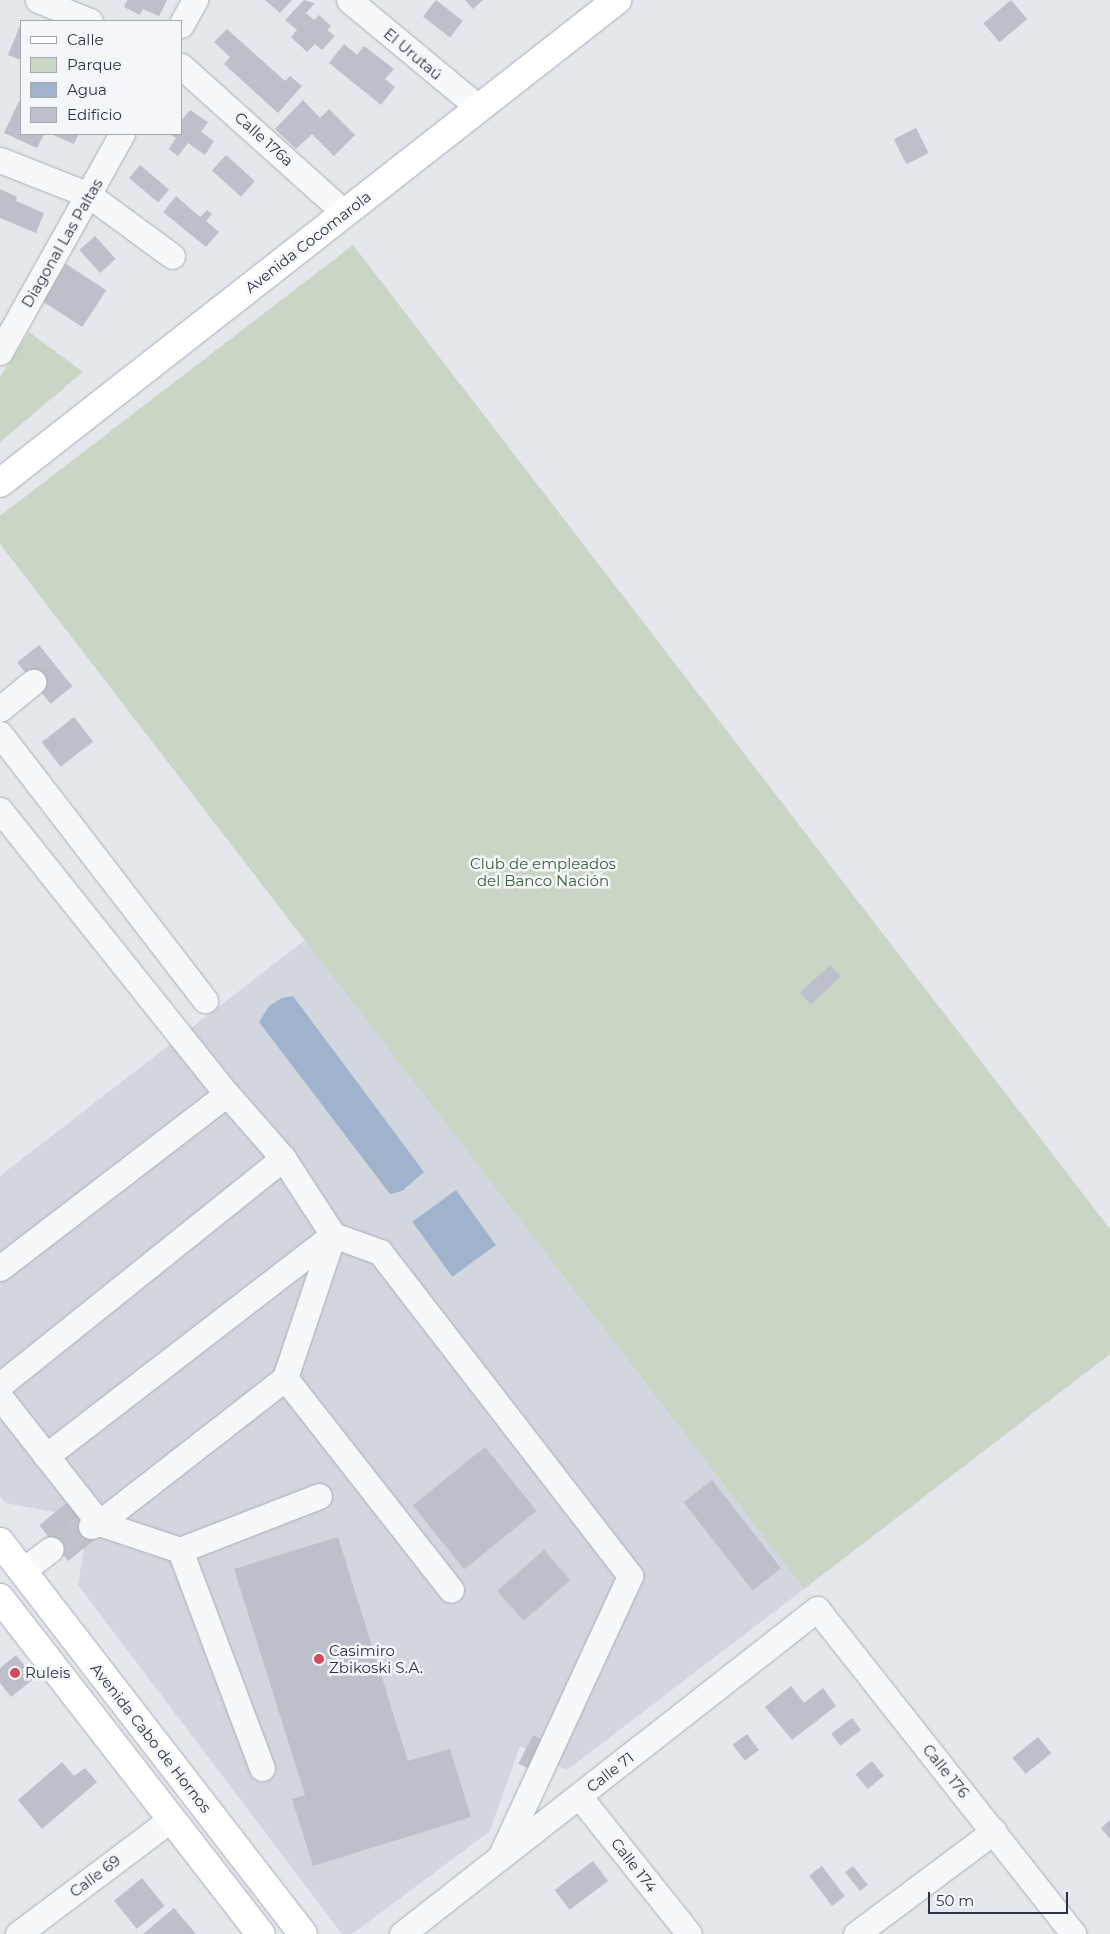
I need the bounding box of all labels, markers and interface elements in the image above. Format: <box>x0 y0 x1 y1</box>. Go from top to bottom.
legend <box>20 20 182 135</box>
street label: El Urutaú <box>380 24 446 84</box>
text: Calle <box>67 30 104 49</box>
text: Parque <box>67 55 122 74</box>
text: Agua <box>67 80 107 99</box>
text: Edificio <box>67 105 122 124</box>
street label: Calle 176a <box>231 108 297 170</box>
street label: Diagonal Las Paltas <box>18 175 106 311</box>
street label: Avenida Cocomarola <box>241 187 375 297</box>
park label: Club de empleados del Banco Nación <box>470 854 616 889</box>
place label: Casimiro Zbikoski S.A. <box>329 1641 423 1676</box>
marker: Casimiro Zbikoski S.A. <box>313 1653 325 1665</box>
street label: Avenida Cabo de Hornos <box>87 1660 215 1816</box>
place label: Ruleis <box>25 1664 70 1682</box>
marker: Ruleis <box>9 1667 21 1679</box>
street label: Calle 176 <box>919 1741 973 1801</box>
street label: Calle 71 <box>583 1748 637 1796</box>
street label: Calle 174 <box>607 1834 661 1896</box>
street label: Calle 69 <box>66 1851 124 1901</box>
scale bar <box>930 1882 1070 1914</box>
text: 50 m <box>936 1891 974 1910</box>

